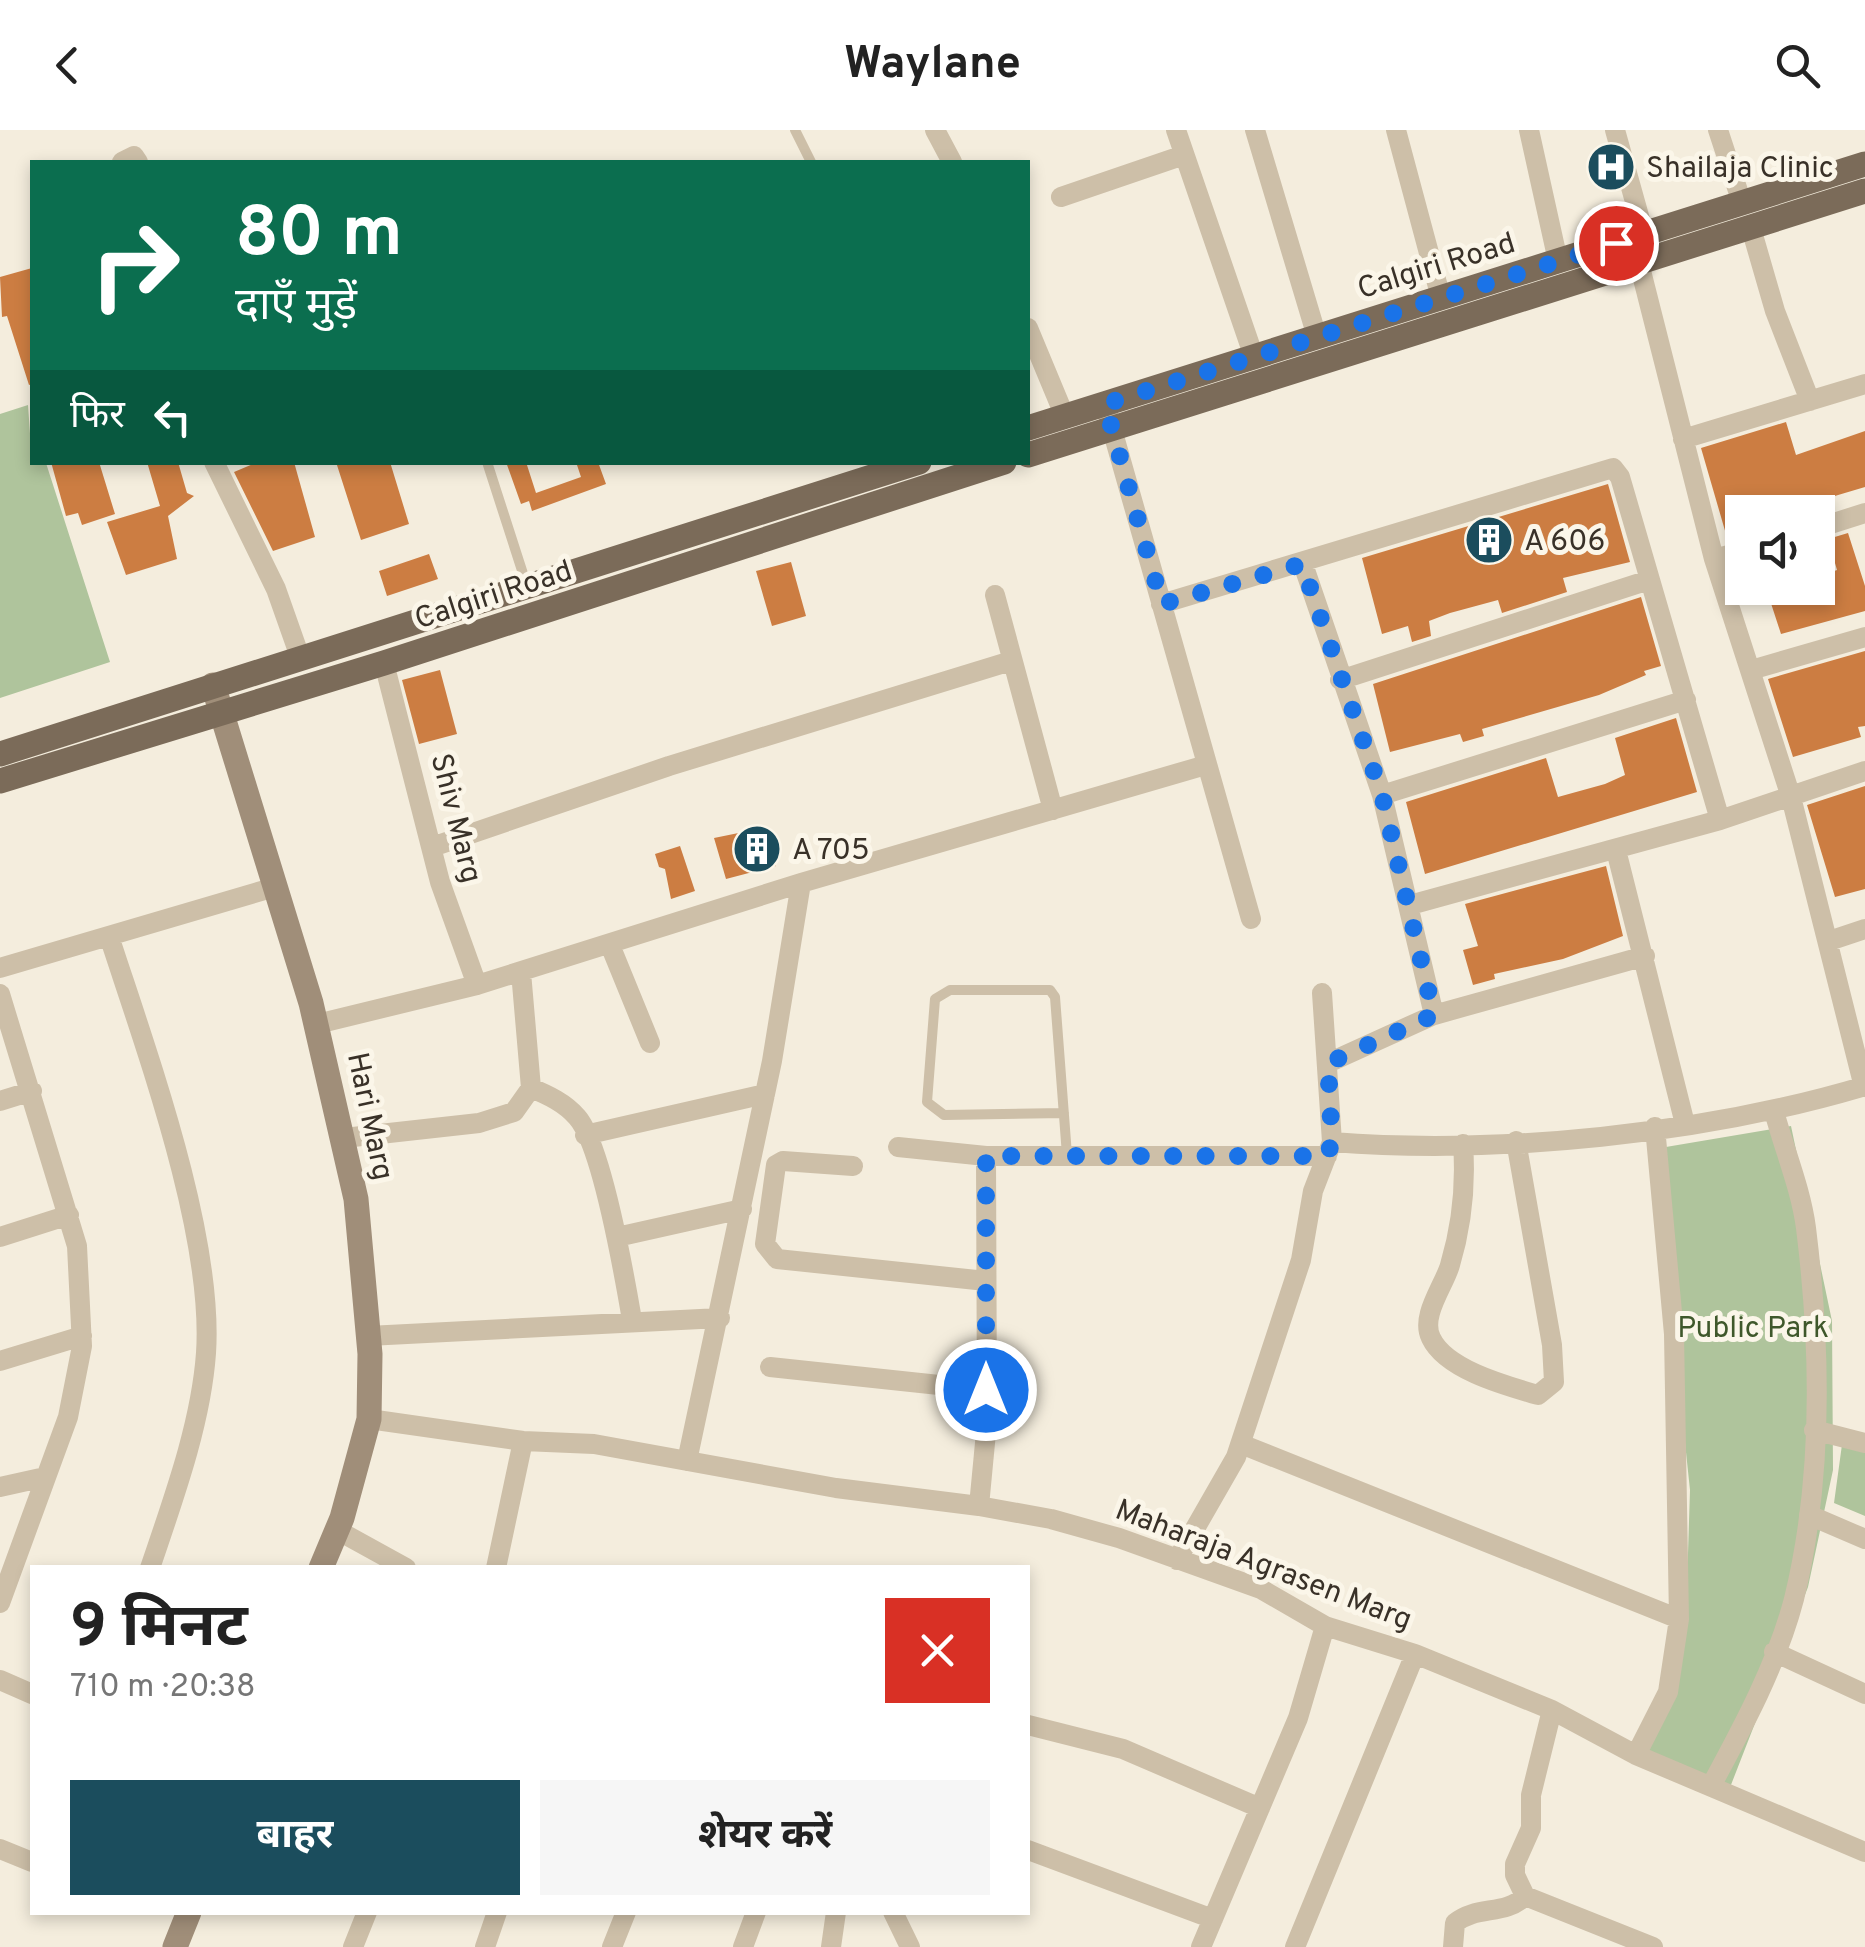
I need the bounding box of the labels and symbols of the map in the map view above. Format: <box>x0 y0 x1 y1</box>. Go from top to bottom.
hospital icon: Shailaja Clinic <box>1585 141 1637 193</box>
place label: Shailaja Clinic <box>1646 151 1834 188</box>
pin <box>1574 201 1659 286</box>
street label: Calgiri Road <box>1353 226 1520 309</box>
building icon: A 606 <box>1463 514 1515 566</box>
place label: A 606 <box>1524 524 1605 561</box>
street label: Calgiri Road <box>410 554 577 639</box>
street label: Shiv Marg <box>421 750 489 887</box>
building icon: A 705 <box>731 823 783 875</box>
place label: A 705 <box>792 833 870 870</box>
street label: Hari Marg <box>337 1049 400 1184</box>
park label: Public Park <box>1677 1311 1829 1348</box>
position arrow <box>934 1338 1038 1442</box>
street label: Maharaja Agrasen Marg <box>1110 1493 1417 1640</box>

